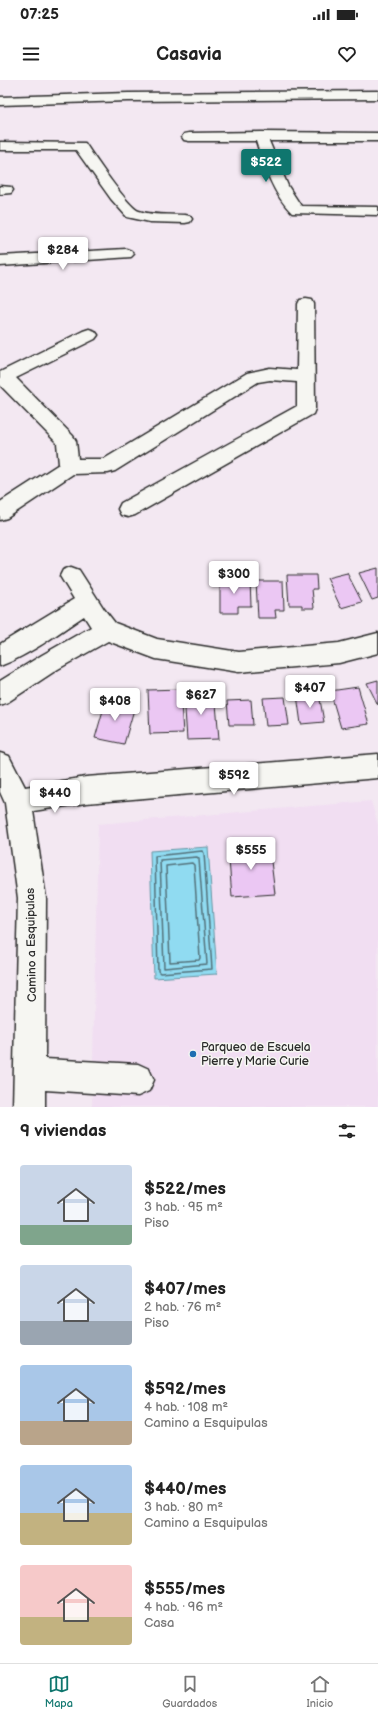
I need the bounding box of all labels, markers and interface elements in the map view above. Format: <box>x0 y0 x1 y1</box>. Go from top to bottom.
text: 07:25 <box>20 5 59 24</box>
icon: menu <box>20 43 42 65</box>
icon: heart <box>336 43 358 65</box>
text: Casavia <box>156 44 222 65</box>
pin: $522 <box>242 149 290 183</box>
text: $522 <box>250 154 282 170</box>
pin: $284 <box>39 237 87 271</box>
text: $284 <box>47 242 79 258</box>
pin: $300 <box>210 561 258 595</box>
text: $300 <box>218 566 250 582</box>
pin: $407 <box>286 675 334 709</box>
text: $407 <box>294 680 326 696</box>
pin: $627 <box>177 682 225 716</box>
text: $627 <box>185 687 217 703</box>
pin: $408 <box>91 688 139 722</box>
text: $408 <box>99 693 131 709</box>
pin: $592 <box>210 762 258 796</box>
text: $592 <box>218 767 250 783</box>
pin: $440 <box>31 780 79 814</box>
text: $440 <box>39 785 71 801</box>
pin: $555 <box>227 837 275 871</box>
text: $555 <box>235 842 267 858</box>
street label: Camino a Esquipulas <box>23 888 40 1002</box>
place label: Parqueo de Escuela Pierre y Marie Curie <box>201 1040 311 1069</box>
marker: Parqueo de Escuela Pierre y Marie Curie <box>188 1049 198 1059</box>
icon: filters <box>336 1120 358 1142</box>
text: 9 viviendas <box>20 1121 106 1141</box>
text: $522/mes <box>144 1179 226 1199</box>
icon: home <box>52 1181 100 1229</box>
text: 3 hab. · 95 m² <box>144 1199 223 1215</box>
text: Piso <box>144 1215 169 1231</box>
text: $407/mes <box>144 1279 226 1299</box>
icon: home <box>52 1281 100 1329</box>
text: 2 hab. · 76 m² <box>144 1299 221 1315</box>
text: Piso <box>144 1315 169 1331</box>
text: $592/mes <box>144 1379 226 1399</box>
icon: home <box>52 1381 100 1429</box>
text: 4 hab. · 108 m² <box>144 1399 228 1415</box>
text: Camino a Esquipulas <box>144 1415 268 1431</box>
text: $440/mes <box>144 1479 226 1499</box>
icon: home <box>52 1481 100 1529</box>
text: 3 hab. · 80 m² <box>144 1499 223 1515</box>
text: Camino a Esquipulas <box>144 1515 268 1531</box>
text: $555/mes <box>144 1579 225 1599</box>
icon: home <box>52 1581 100 1629</box>
text: 4 hab. · 96 m² <box>144 1599 223 1615</box>
text: Casa <box>144 1615 174 1631</box>
tab: Mapa <box>45 1673 73 1710</box>
tab: Guardados <box>162 1673 217 1710</box>
tab: Inicio <box>306 1673 333 1710</box>

